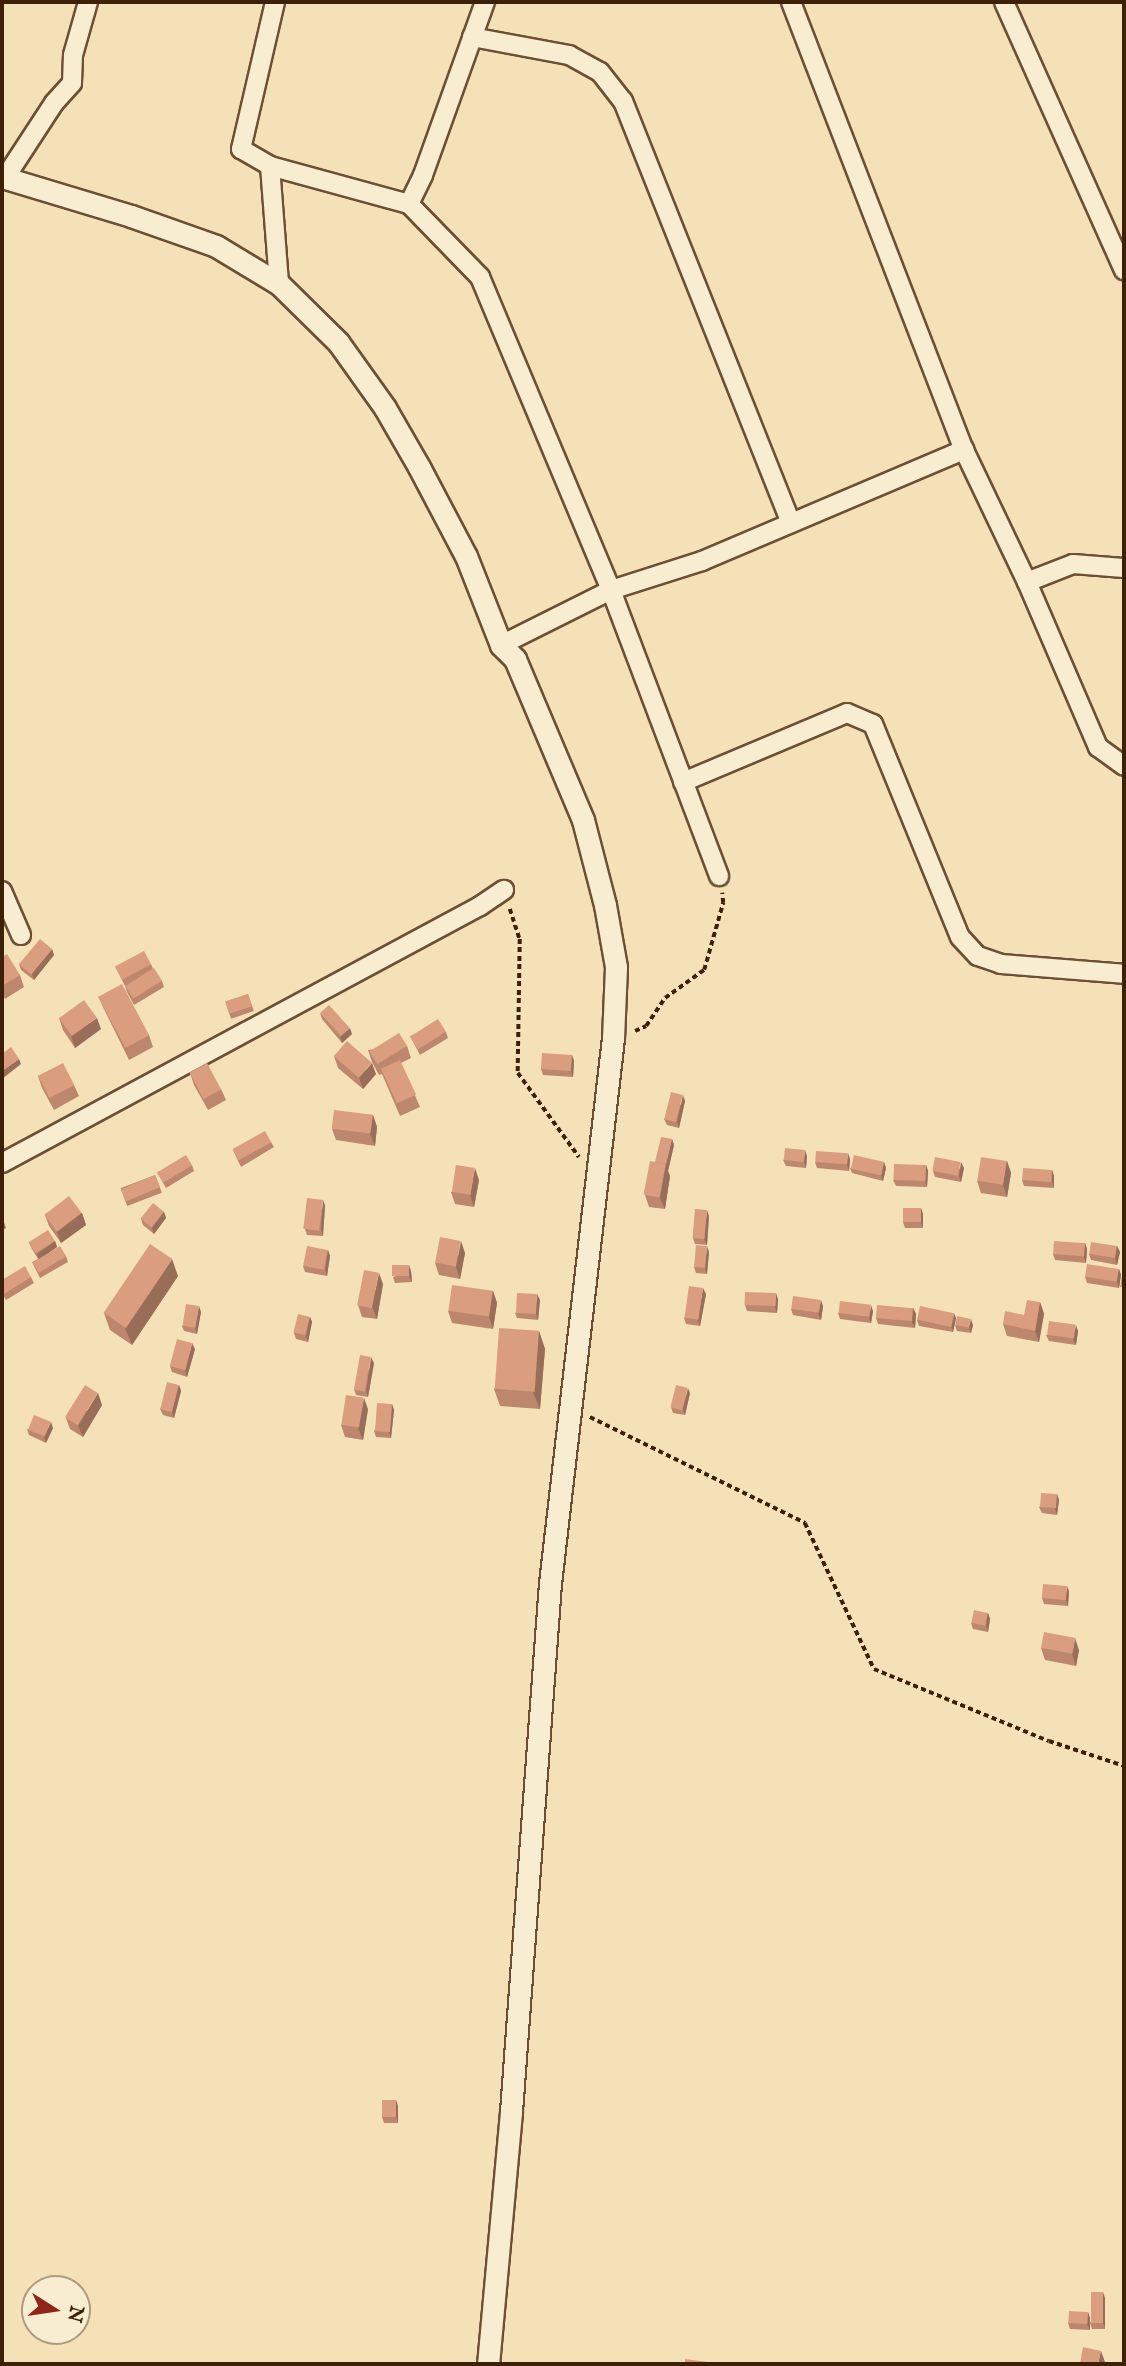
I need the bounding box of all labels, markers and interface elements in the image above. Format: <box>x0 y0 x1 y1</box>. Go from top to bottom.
north arrow <box>21 2275 91 2345</box>
text: N <box>61 2303 88 2324</box>

